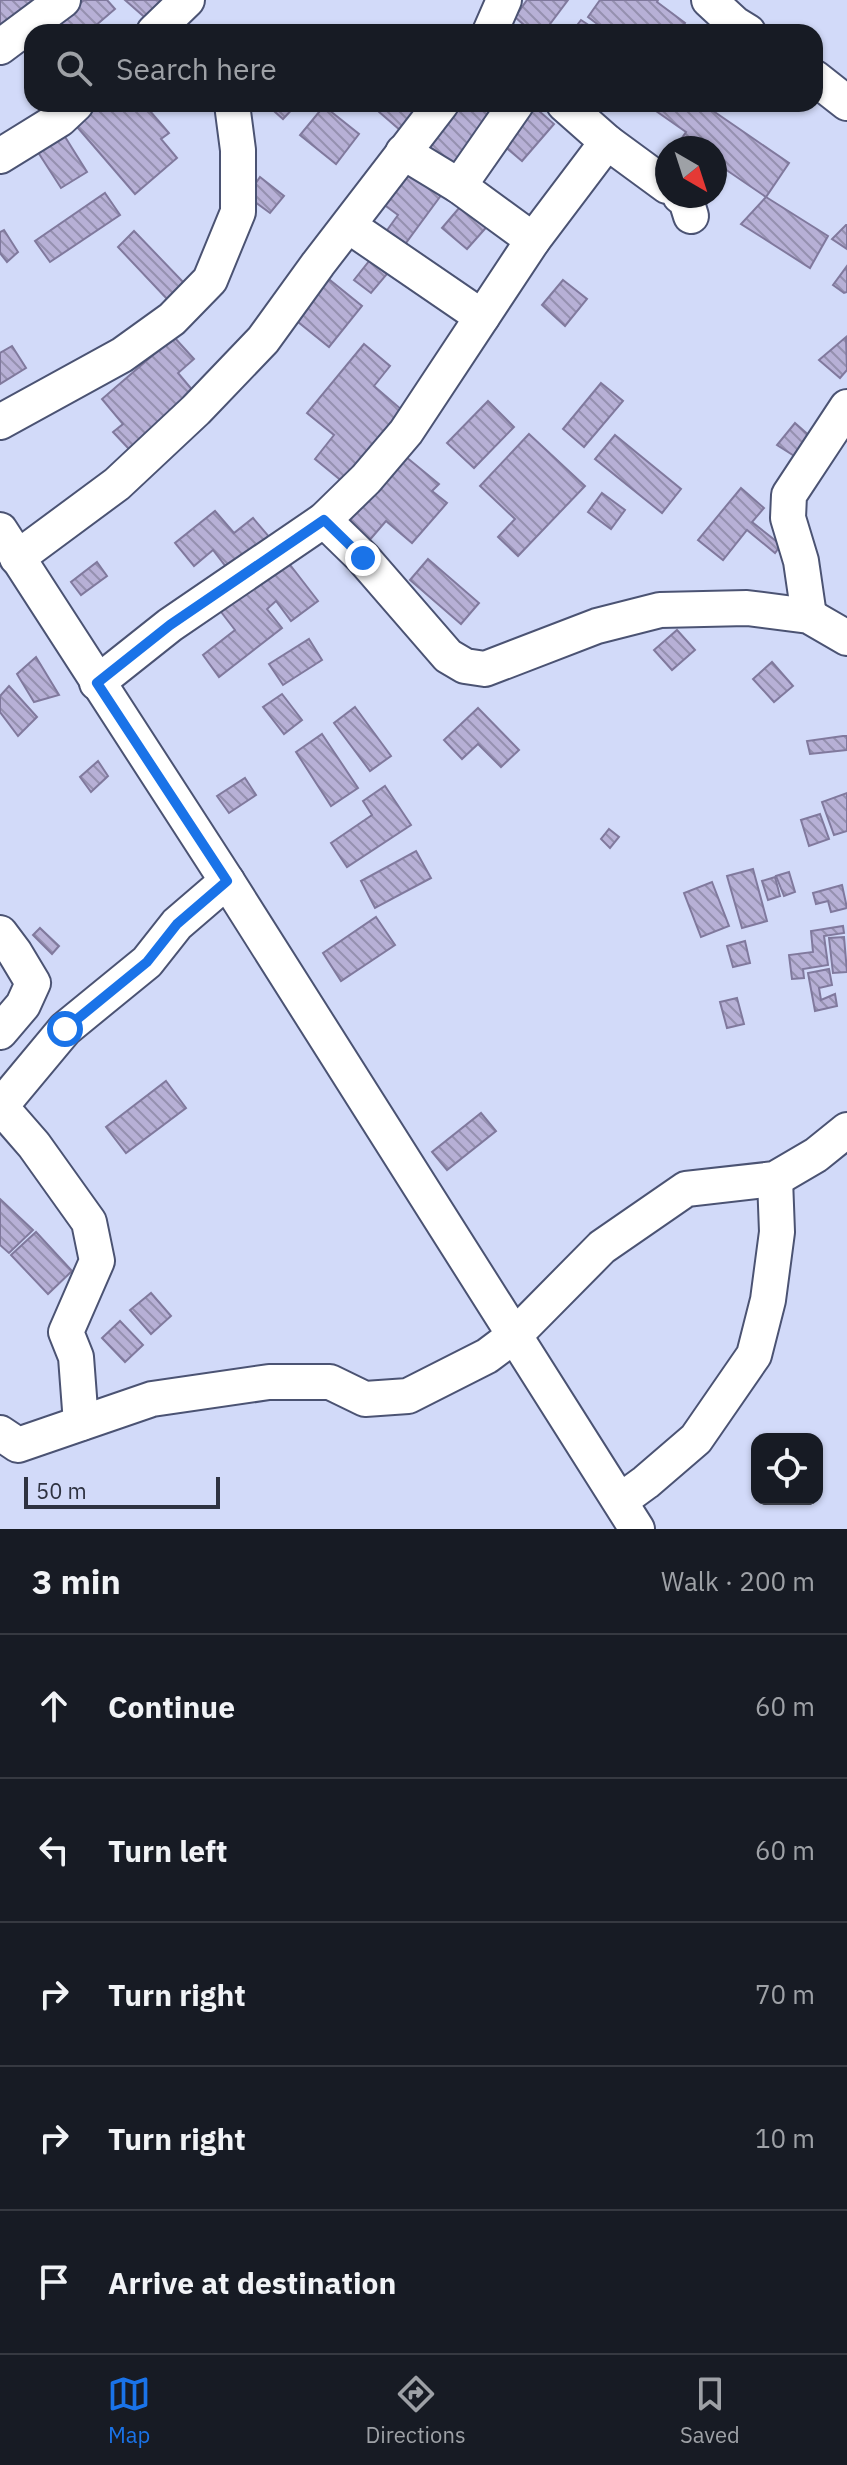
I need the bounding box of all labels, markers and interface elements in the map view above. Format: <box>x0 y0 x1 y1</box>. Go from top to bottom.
search box <box>24 24 823 112</box>
icon: search <box>52 46 96 90</box>
text: Search here <box>116 49 277 88</box>
north arrow <box>655 136 727 208</box>
route end <box>345 540 381 576</box>
route start <box>47 1011 83 1047</box>
map controls <box>751 1433 823 1505</box>
button: locate <box>751 1433 823 1505</box>
scale bar <box>24 1473 220 1509</box>
text: 50 m <box>36 1476 87 1505</box>
text: 3 min <box>32 1559 121 1603</box>
text: Walk · 200 m <box>661 1564 815 1598</box>
icon: ahead <box>32 1684 76 1728</box>
text: Continue <box>108 1687 235 1726</box>
text: 60 m <box>755 1689 815 1723</box>
icon: left <box>32 1828 76 1872</box>
text: Turn left <box>108 1831 227 1870</box>
text: 60 m <box>755 1833 815 1867</box>
icon: right <box>32 1972 76 2016</box>
text: Turn right <box>108 1975 246 2014</box>
text: 70 m <box>755 1977 815 2011</box>
icon: right <box>32 2116 76 2160</box>
text: Turn right <box>108 2119 246 2158</box>
text: 10 m <box>755 2121 815 2155</box>
icon: arrive <box>32 2260 76 2304</box>
text: Arrive at destination <box>108 2263 396 2302</box>
tab: Map <box>107 2372 151 2449</box>
tab: Directions <box>366 2372 466 2449</box>
tab: Saved <box>680 2372 740 2449</box>

